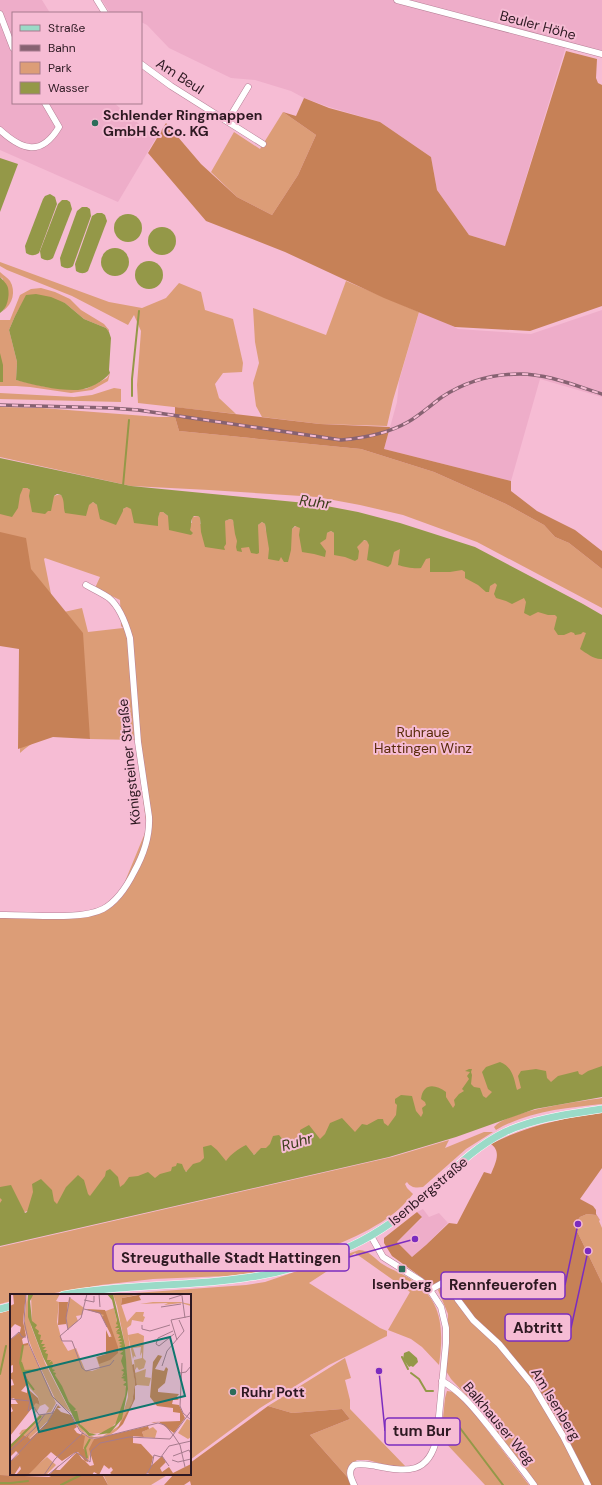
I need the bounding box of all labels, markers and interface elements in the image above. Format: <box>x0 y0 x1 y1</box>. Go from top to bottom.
street label: Beuler Höhe <box>498 6 578 44</box>
legend <box>12 12 142 104</box>
text: Straße <box>48 20 85 36</box>
text: Bahn <box>48 40 76 56</box>
street label: Am Beul <box>153 54 207 98</box>
text: Park <box>48 60 72 76</box>
text: Wasser <box>48 80 89 96</box>
place label: Schlender Ringmappen GmbH & Co. KG <box>103 106 262 140</box>
marker: Schlender Ringmappen GmbH & Co. KG <box>90 118 100 128</box>
water label: Ruhr <box>298 490 332 514</box>
street label: Königsteiner Straße <box>113 698 145 826</box>
park label: Ruhraue Hattingen Winz <box>374 723 472 757</box>
water label: Ruhr <box>279 1128 315 1156</box>
street label: Isenbergstraße <box>385 1153 471 1229</box>
callout: Streuguthalle Stadt Hattingen <box>113 1244 349 1271</box>
text: Streuguthalle Stadt Hattingen <box>121 1248 341 1268</box>
marker: Isenberg <box>397 1264 407 1274</box>
callout: Rennfeuerofen <box>441 1272 565 1299</box>
place label: Isenberg <box>372 1275 432 1293</box>
text: Rennfeuerofen <box>449 1275 557 1295</box>
inset map <box>10 1294 191 1475</box>
callout: Abtritt <box>505 1314 571 1341</box>
text: Abtritt <box>513 1318 563 1338</box>
street label: Am Isenberg <box>527 1365 585 1444</box>
street label: Balkhauser Weg <box>459 1378 539 1468</box>
place label: Ruhr Pott <box>241 1383 305 1401</box>
marker: Ruhr Pott <box>228 1387 238 1397</box>
callout: tum Bur <box>385 1418 460 1445</box>
text: tum Bur <box>393 1421 451 1441</box>

